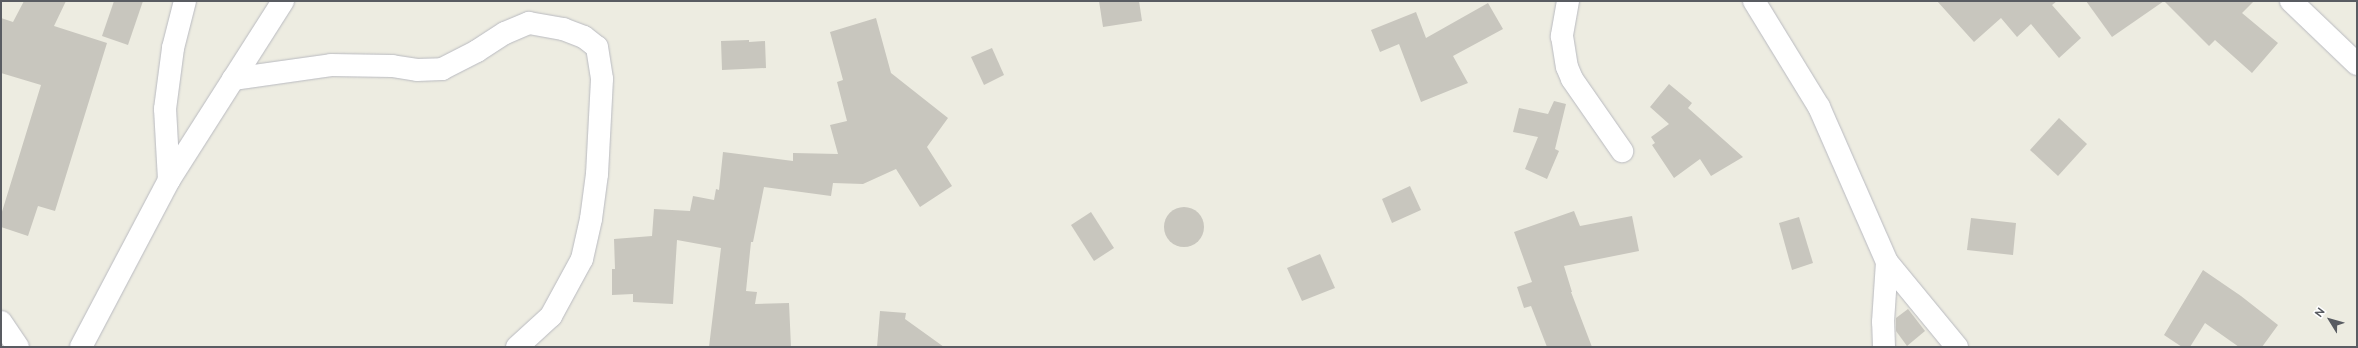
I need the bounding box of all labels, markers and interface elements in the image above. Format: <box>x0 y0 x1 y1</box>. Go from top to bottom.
north arrow <box>2310 300 2350 340</box>
text: N <box>2312 305 2328 320</box>

